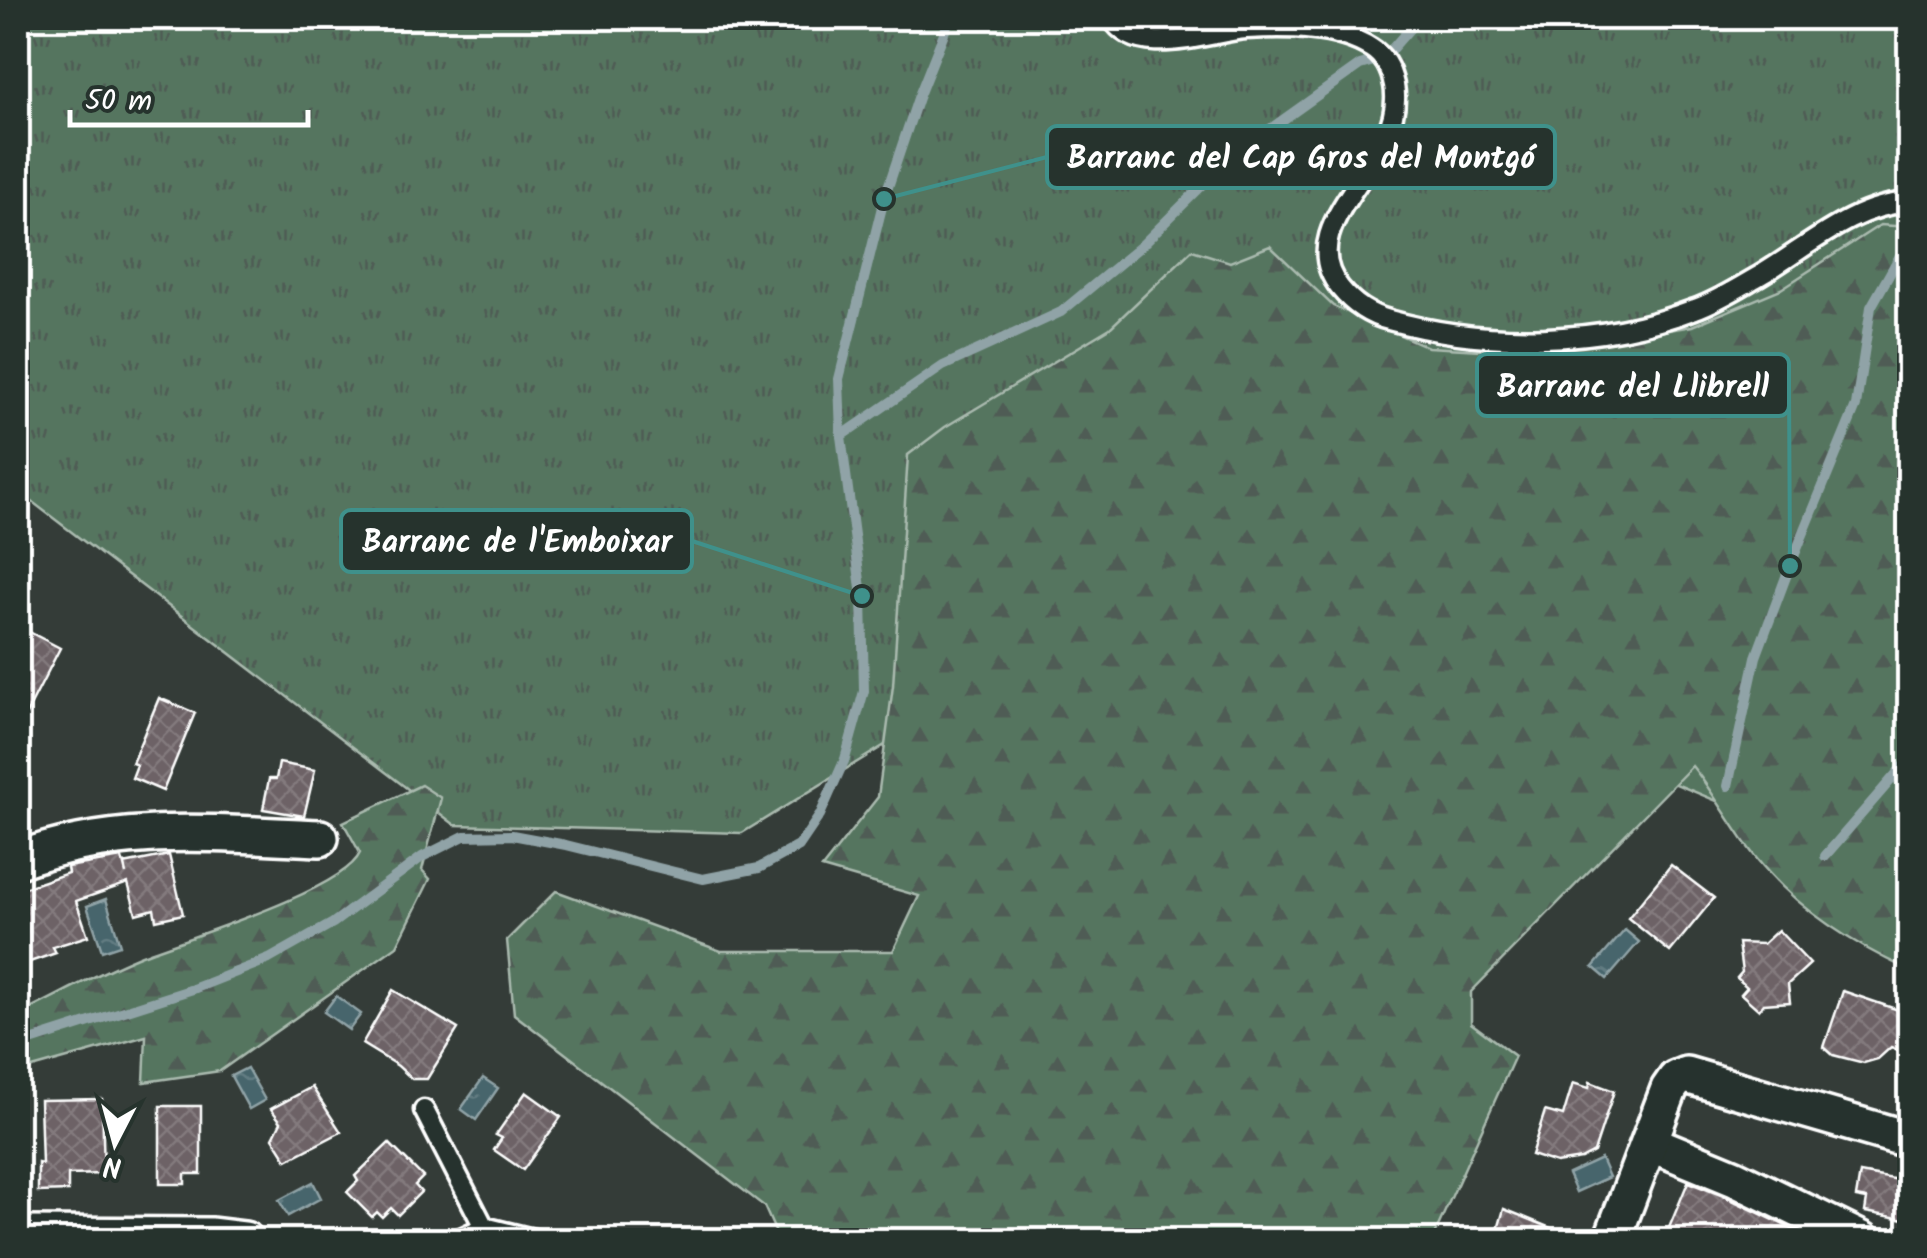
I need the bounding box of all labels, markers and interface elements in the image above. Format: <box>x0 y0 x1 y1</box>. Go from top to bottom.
scale bar <box>70 65 308 127</box>
text: 50 m <box>85 78 152 126</box>
callout: Barranc del Cap Gros del Montgó <box>1047 126 1555 188</box>
text: Barranc del Cap Gros del Montgó <box>1067 134 1537 185</box>
callout: Barranc del Llibrell <box>1477 354 1789 416</box>
text: Barranc del Llibrell <box>1497 363 1769 414</box>
callout: Barranc de l'Emboixar <box>341 510 692 572</box>
text: Barranc de l'Emboixar <box>362 518 673 569</box>
north arrow <box>65 1093 165 1193</box>
text: N <box>101 1142 124 1189</box>

